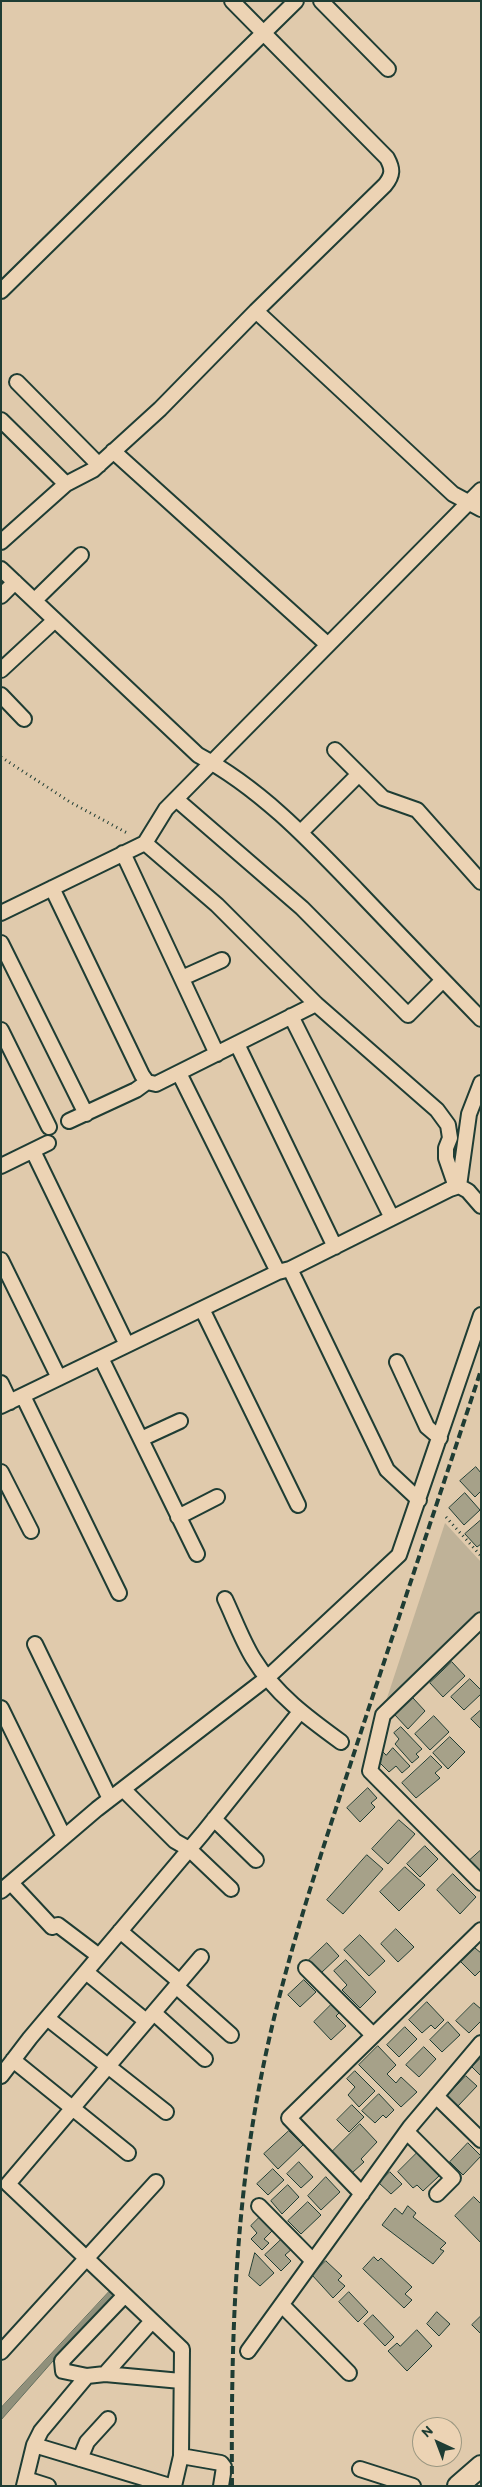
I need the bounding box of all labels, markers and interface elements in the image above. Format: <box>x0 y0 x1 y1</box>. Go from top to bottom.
north arrow <box>412 2417 462 2467</box>
text: N <box>418 2422 436 2441</box>

